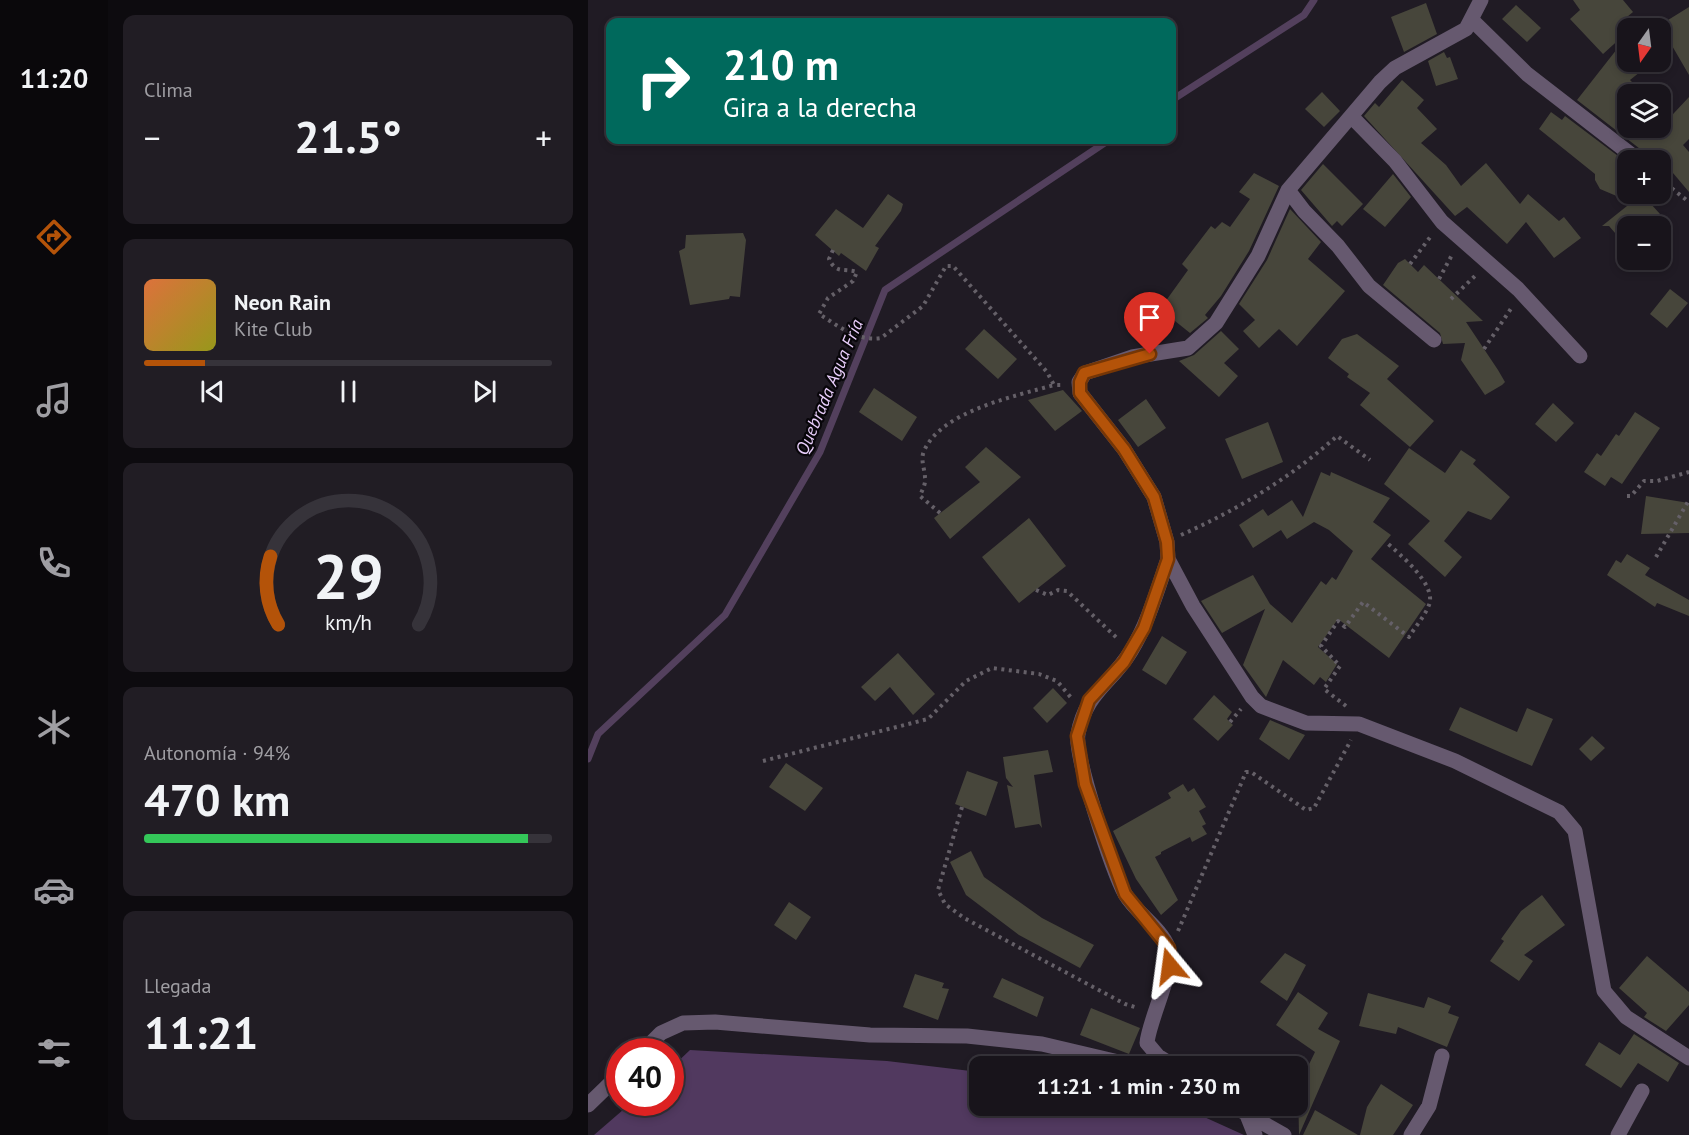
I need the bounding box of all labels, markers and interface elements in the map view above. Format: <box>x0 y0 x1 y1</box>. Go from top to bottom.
north arrow <box>1617 18 1671 72</box>
map controls <box>1617 18 1671 270</box>
text: 210 m <box>723 37 839 92</box>
icon: right <box>624 42 702 120</box>
text: 11:20 <box>20 61 88 95</box>
text: Clima <box>144 77 193 103</box>
button: layers <box>1617 84 1671 138</box>
text: Gira a la derecha <box>723 90 917 124</box>
text: 21.5° <box>294 107 402 165</box>
text: − <box>144 116 161 159</box>
text: + <box>535 116 552 159</box>
button: + <box>1617 150 1671 204</box>
icon: directions <box>33 216 75 258</box>
button: − <box>1617 216 1671 270</box>
text: Neon Rain <box>234 288 331 316</box>
pin <box>1124 292 1175 354</box>
icon: arrive <box>1133 301 1166 334</box>
water label: Quebrada Agua Fría <box>790 315 868 458</box>
text: Kite Club <box>234 316 312 342</box>
icon: previous <box>196 375 229 408</box>
icon: pause <box>332 375 365 408</box>
icon: next <box>468 375 501 408</box>
icon: music <box>33 379 75 421</box>
text: 29 <box>313 535 383 616</box>
icon: phone <box>33 542 75 584</box>
text: km/h <box>324 608 371 636</box>
icon: climate <box>33 706 75 748</box>
text: Autonomía · 94% <box>144 740 290 766</box>
text: 470 km <box>144 770 290 828</box>
icon: car <box>33 869 75 911</box>
position arrow <box>1138 934 1202 998</box>
text: Llegada <box>144 973 211 999</box>
text: 11:21 <box>144 1003 258 1061</box>
icon: filters <box>33 1032 75 1074</box>
speed limit sign: 40 <box>606 1038 684 1116</box>
text: 11:21 · 1 min · 230 m <box>1037 1072 1240 1100</box>

